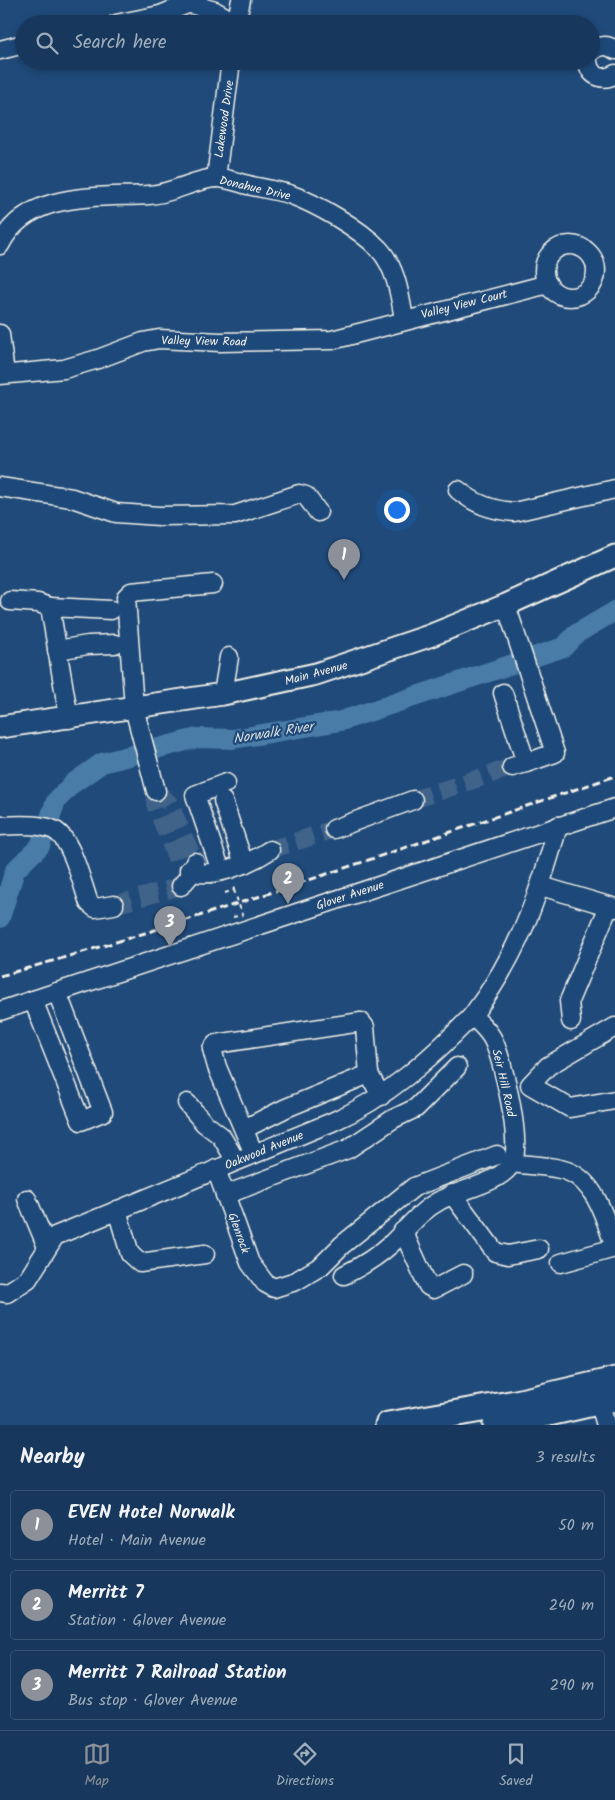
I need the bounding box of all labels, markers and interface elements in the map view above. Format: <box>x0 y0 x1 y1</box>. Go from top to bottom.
search box <box>15 15 600 70</box>
text: Search here <box>73 28 167 58</box>
icon: search <box>33 29 61 57</box>
street label: Lakewood Drive <box>210 79 239 159</box>
street label: Donahue Drive <box>217 171 293 206</box>
street label: Valley View Court <box>419 285 510 324</box>
street label: Valley View Road <box>161 331 248 352</box>
your location <box>384 497 410 523</box>
pin: 1 <box>328 539 360 580</box>
street label: Main Avenue <box>283 656 350 691</box>
water label: Norwalk River <box>232 715 318 750</box>
pin: 2 <box>272 863 304 904</box>
street label: Glover Avenue <box>314 875 387 915</box>
pin: 3 <box>154 906 186 947</box>
street label: Seir Hill Road <box>486 1047 521 1120</box>
street label: Oakwood Avenue <box>222 1126 307 1175</box>
street label: Glenrock <box>222 1210 255 1257</box>
text: Nearby <box>20 1441 85 1474</box>
text: 3 results <box>536 1445 595 1470</box>
text: EVEN Hotel Norwalk <box>68 1498 235 1528</box>
text: 1 <box>35 1513 39 1538</box>
text: 50 m <box>558 1513 594 1538</box>
text: Hotel · Main Avenue <box>68 1528 206 1553</box>
text: Merritt 7 <box>68 1578 144 1608</box>
text: 2 <box>32 1593 42 1618</box>
text: 240 m <box>549 1593 594 1618</box>
text: Station · Glover Avenue <box>68 1608 226 1633</box>
text: Merritt 7 Railroad Station <box>68 1658 286 1688</box>
text: 3 <box>33 1673 41 1698</box>
text: 290 m <box>550 1673 594 1698</box>
text: Bus stop · Glover Avenue <box>68 1688 237 1713</box>
tab: Map <box>83 1740 111 1792</box>
tab: Directions <box>276 1740 334 1792</box>
tab: Saved <box>499 1740 532 1792</box>

